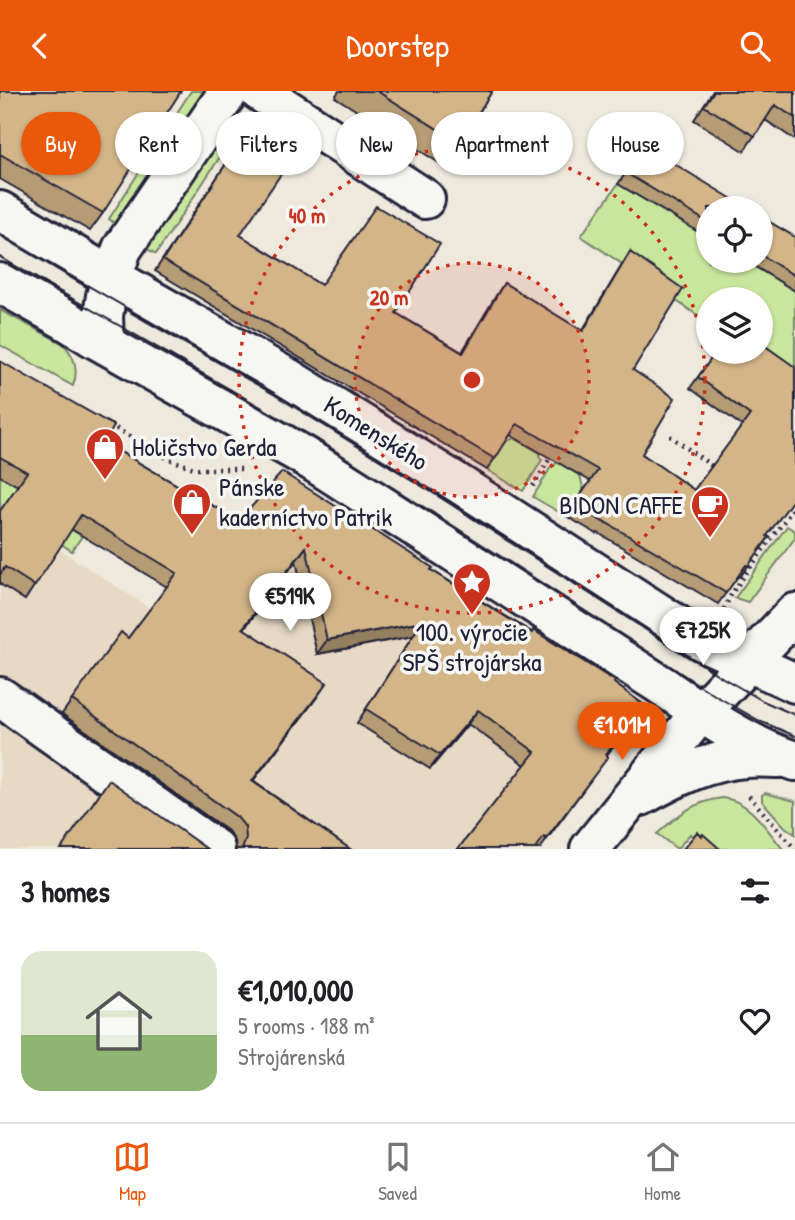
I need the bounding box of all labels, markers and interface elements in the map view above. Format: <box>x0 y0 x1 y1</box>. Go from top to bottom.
text: Doorstep <box>346 24 449 67</box>
icon: back <box>21 27 59 65</box>
icon: search <box>736 27 774 65</box>
chip: Buy <box>21 112 101 175</box>
chip: Rent <box>115 112 202 175</box>
chip: Filters <box>216 112 322 175</box>
chip: New <box>336 112 417 175</box>
chip: Apartment <box>431 112 573 175</box>
chip: House <box>587 112 684 175</box>
map controls <box>696 196 773 364</box>
button: locate <box>696 196 773 273</box>
text: 40 m <box>289 201 325 230</box>
text: 20 m <box>370 283 408 312</box>
button: layers <box>696 287 773 364</box>
centre of rings <box>460 368 484 392</box>
street label: Komenského <box>318 387 435 478</box>
shop icon: Holičstvo Gerda <box>84 426 126 481</box>
place label: Holičstvo Gerda <box>132 429 276 464</box>
place label: Pánske kaderníctvo Patrik <box>219 469 392 534</box>
shop icon: Pánske kaderníctvo Patrik <box>171 481 213 536</box>
cafe icon: BIDON CAFFE <box>689 484 731 539</box>
place label: BIDON CAFFE <box>559 487 684 522</box>
place icon: 100. výročie SPŠ strojárska <box>451 561 493 616</box>
pin: €519K <box>241 573 339 633</box>
text: €519K <box>265 580 315 611</box>
pin: €725K <box>654 607 752 667</box>
place label: 100. výročie SPŠ strojárska <box>402 614 542 679</box>
text: €725K <box>676 614 730 645</box>
pin: €1.01M <box>565 703 679 762</box>
text: €1.01M <box>594 709 650 740</box>
text: 3 homes <box>21 871 110 911</box>
icon: filters <box>736 872 774 910</box>
text: €1,010,000 <box>238 970 354 1010</box>
icon: home <box>77 979 161 1063</box>
icon: heart <box>736 1002 774 1040</box>
text: 5 rooms · 188 m² <box>238 1010 375 1041</box>
text: Strojárenská <box>238 1041 345 1072</box>
tab: Map <box>113 1138 151 1206</box>
tab: Saved <box>378 1138 417 1206</box>
tab: Home <box>644 1138 682 1206</box>

